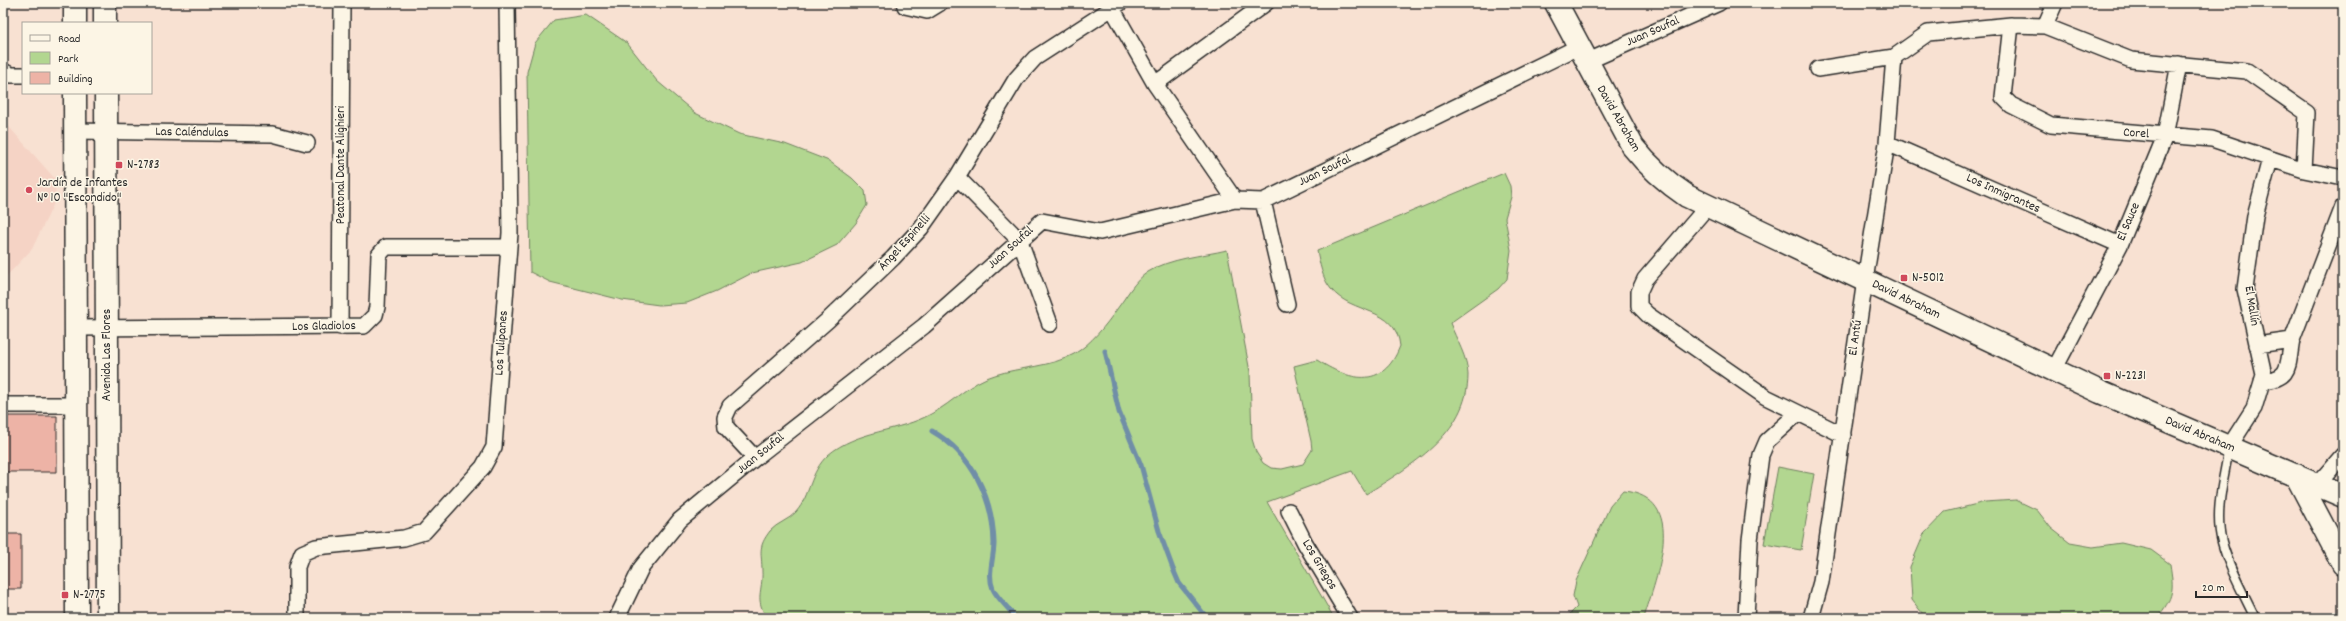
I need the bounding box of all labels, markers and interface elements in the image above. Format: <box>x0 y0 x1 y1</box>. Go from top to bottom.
street label: Juan Soufal <box>1623 12 1683 52</box>
legend <box>22 22 152 94</box>
text: Road <box>58 31 80 48</box>
text: Park <box>58 51 79 68</box>
text: Building <box>58 71 93 88</box>
street label: David Abraham <box>1591 82 1645 156</box>
street label: Peatonal Dante Alighieri <box>332 105 351 224</box>
street label: Las Caléndulas <box>155 123 229 143</box>
street label: Corel <box>2122 124 2150 144</box>
street label: Juan Soufal <box>1296 150 1354 192</box>
place label: N-2783 <box>127 156 160 175</box>
marker: N-2783 <box>114 160 124 170</box>
street label: Los Inmigrantes <box>1963 169 2043 219</box>
place label: Jardín de Infantes N° 10 "Escondido" <box>37 174 128 208</box>
marker: Jardín de Infantes N° 10 "Escondido" <box>24 185 34 195</box>
street label: El Sauce <box>2112 199 2146 244</box>
street label: Ángel Espinelli <box>874 210 936 275</box>
street label: Juan Soufal <box>984 222 1038 274</box>
place label: N-5012 <box>1912 269 1945 288</box>
marker: N-5012 <box>1899 273 1909 283</box>
street label: David Abraham <box>1868 275 1944 325</box>
street label: El Mallín <box>2238 285 2264 327</box>
street label: Avenida Las Flores <box>98 309 117 401</box>
street label: Los Tulipanes <box>490 310 514 376</box>
street label: Los Gladiolos <box>292 317 356 337</box>
street label: El Antú <box>1844 319 1868 357</box>
place label: N-2231 <box>2115 367 2146 386</box>
marker: N-2231 <box>2102 371 2112 381</box>
street label: David Abraham <box>2162 412 2238 458</box>
street label: Juan Soufal <box>733 429 789 479</box>
street label: Los Griegos <box>1296 536 1342 594</box>
scale bar <box>2196 573 2247 599</box>
text: 20 m <box>2202 580 2225 597</box>
place label: N-2775 <box>73 586 106 605</box>
marker: N-2775 <box>60 590 70 600</box>

